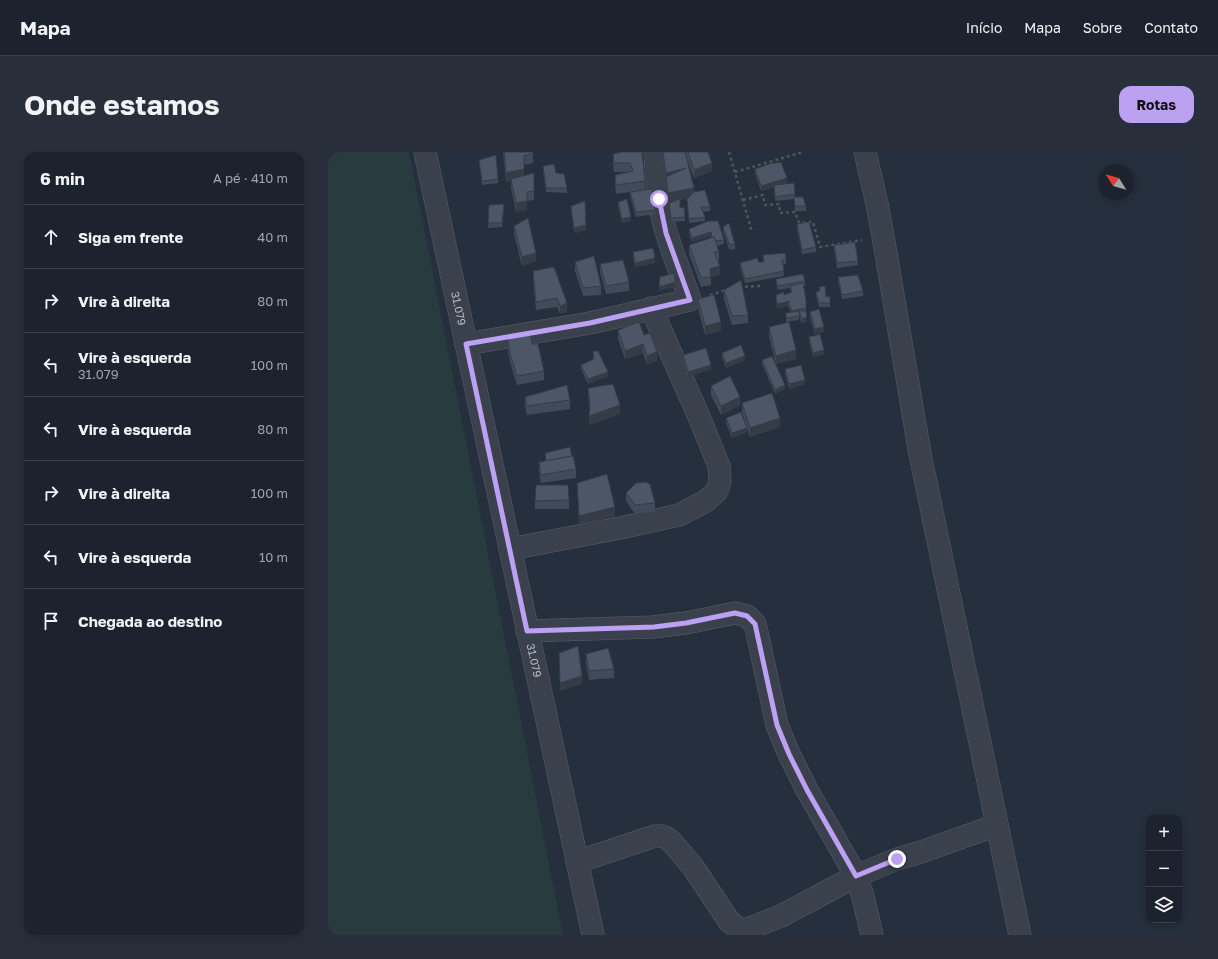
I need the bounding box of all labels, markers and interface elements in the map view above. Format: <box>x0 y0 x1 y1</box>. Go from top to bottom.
text: Mapa <box>20 16 71 39</box>
text: Início <box>966 19 1002 36</box>
text: Mapa <box>1024 19 1061 36</box>
text: Sobre <box>1083 19 1122 36</box>
text: Contato <box>1144 19 1198 36</box>
button: Rotas <box>1119 86 1194 123</box>
text: Onde estamos <box>24 88 220 121</box>
north arrow <box>1098 164 1134 200</box>
text: 6 min <box>40 168 85 189</box>
text: A pé · 410 m <box>213 170 288 186</box>
route start <box>650 190 668 208</box>
icon: ahead <box>40 226 62 248</box>
text: Siga em frente <box>78 228 183 246</box>
text: 40 m <box>257 229 288 245</box>
icon: right <box>40 290 62 312</box>
street label: 31.079 <box>449 290 469 327</box>
text: Vire à direita <box>78 292 170 310</box>
text: 80 m <box>257 293 288 309</box>
text: Vire à esquerda <box>78 348 191 366</box>
icon: left <box>40 354 62 376</box>
text: 100 m <box>251 357 288 373</box>
text: 31.079 <box>78 366 119 382</box>
icon: left <box>40 418 62 440</box>
text: Vire à esquerda <box>78 420 191 438</box>
text: 80 m <box>257 421 288 437</box>
icon: right <box>40 482 62 504</box>
text: Vire à direita <box>78 484 170 502</box>
text: 100 m <box>251 485 288 501</box>
icon: left <box>40 546 62 568</box>
text: Vire à esquerda <box>78 548 191 566</box>
text: 10 m <box>259 549 288 565</box>
icon: arrive <box>40 610 62 632</box>
text: Chegada ao destino <box>78 612 222 630</box>
street label: 31.079 <box>525 642 545 679</box>
map controls <box>1146 815 1182 923</box>
button: + <box>1146 815 1182 851</box>
route end <box>888 850 906 868</box>
button: − <box>1146 851 1182 887</box>
button: layers <box>1146 887 1182 923</box>

